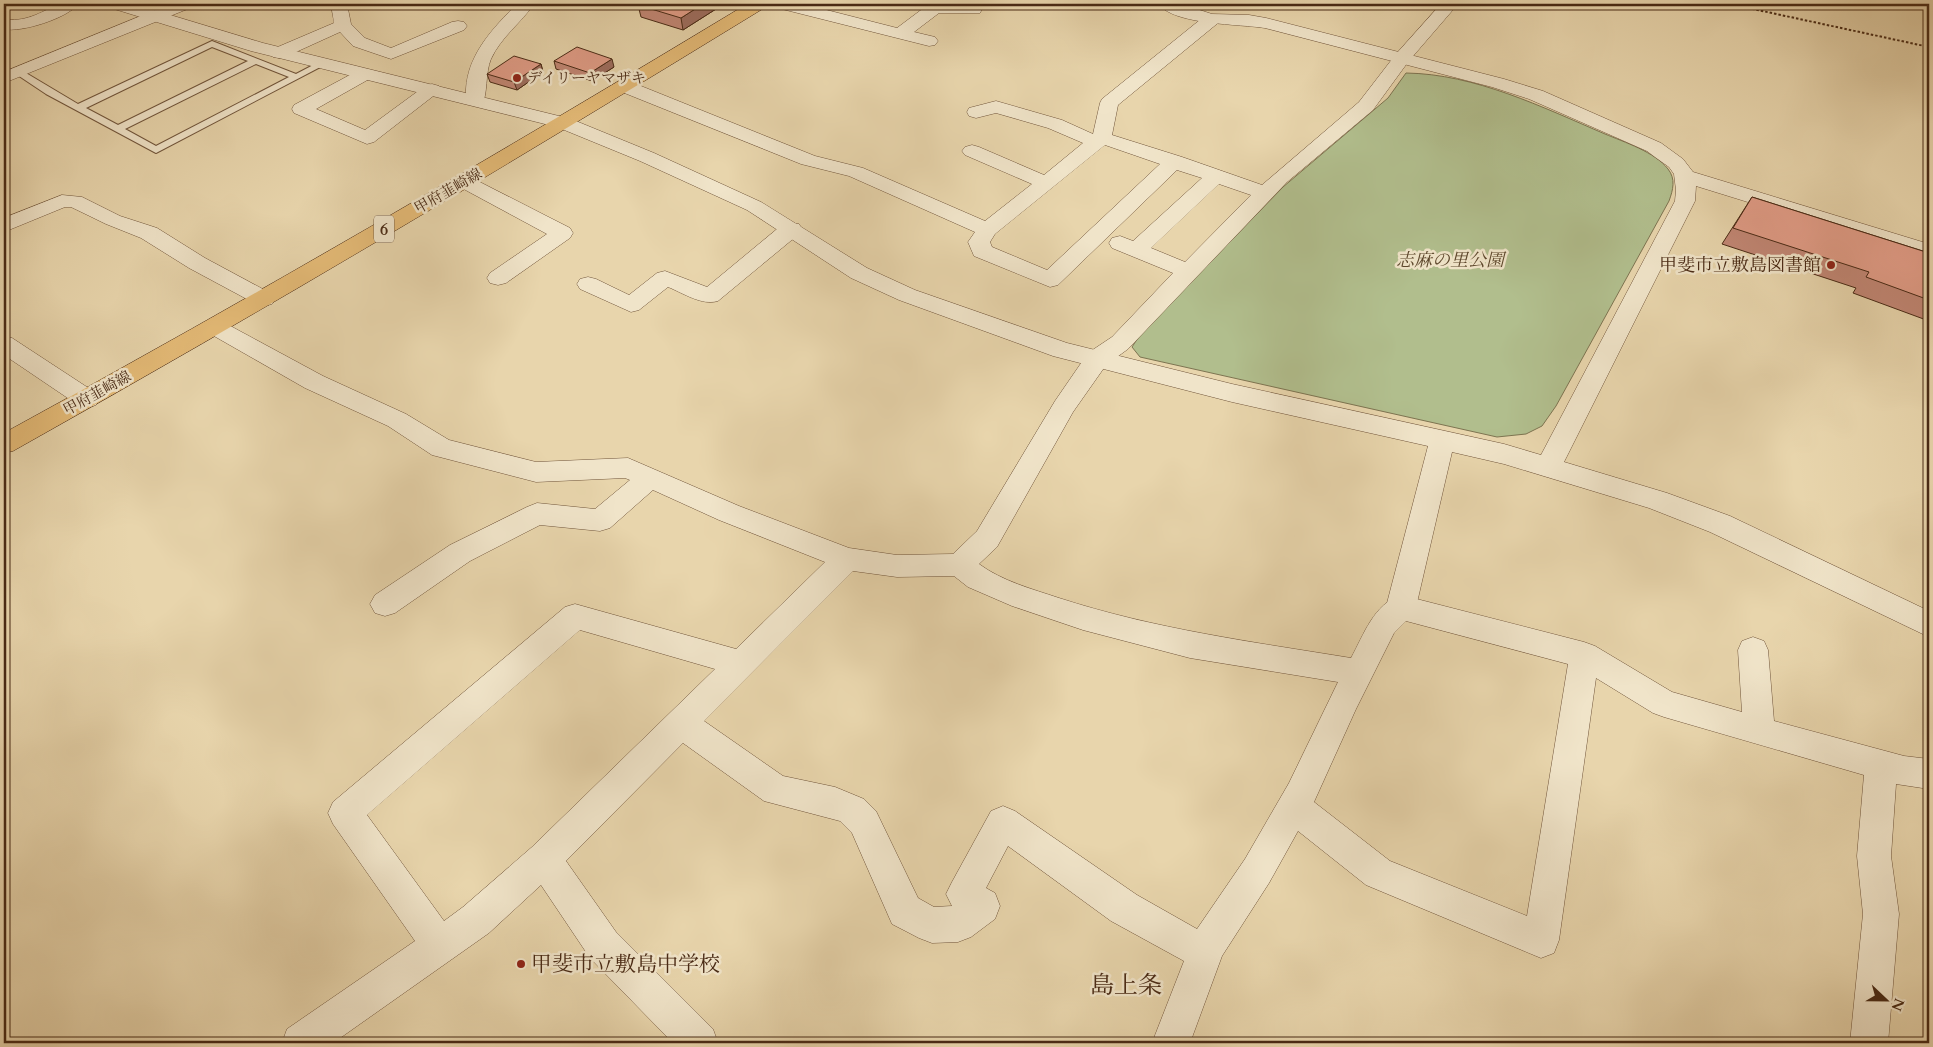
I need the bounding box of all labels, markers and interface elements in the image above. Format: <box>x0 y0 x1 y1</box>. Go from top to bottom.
place label: デイリーヤマザキ <box>527 68 646 88</box>
marker: デイリーヤマザキ <box>511 72 523 84</box>
street label: 甲府韮崎線 <box>411 164 485 218</box>
road number: 6 <box>374 215 394 242</box>
park label: 志麻の里公園 <box>1396 248 1507 273</box>
place label: 甲斐市立敷島図書館 <box>1659 253 1821 278</box>
marker: 甲斐市立敷島図書館 <box>1825 259 1837 271</box>
street label: 甲府韮崎線 <box>59 366 135 420</box>
place label: 甲斐市立敷島中学校 <box>531 950 720 979</box>
marker: 甲斐市立敷島中学校 <box>515 958 527 970</box>
district label: 島上条 <box>1090 969 1162 1002</box>
north arrow <box>1860 974 1910 1024</box>
text: N <box>1887 995 1909 1014</box>

